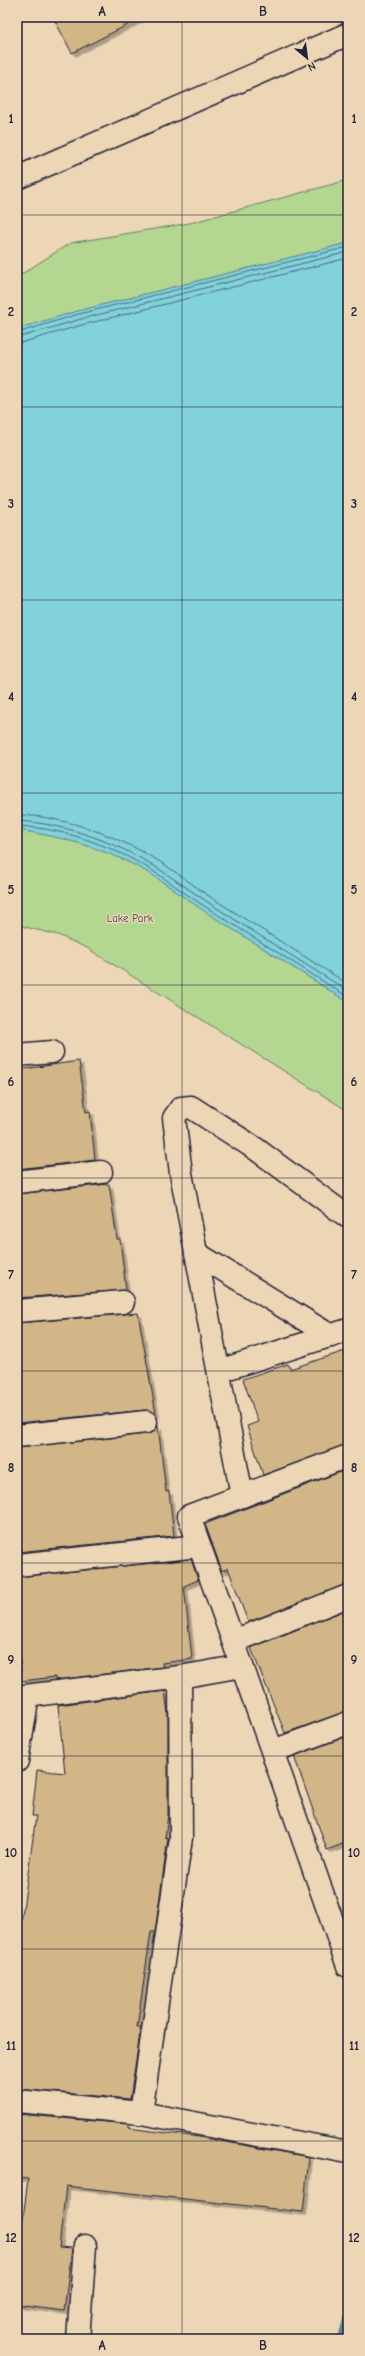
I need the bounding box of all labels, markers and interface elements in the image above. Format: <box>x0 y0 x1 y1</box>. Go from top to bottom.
text: A <box>98 4 106 19</box>
text: B <box>259 4 267 19</box>
north arrow <box>287 38 327 78</box>
text: N <box>305 59 318 74</box>
text: 1 <box>8 111 14 126</box>
text: 1 <box>351 111 357 126</box>
text: 2 <box>8 304 14 319</box>
text: 2 <box>351 304 357 319</box>
text: 3 <box>8 496 14 511</box>
text: 3 <box>351 496 357 511</box>
text: 4 <box>8 689 14 704</box>
text: 4 <box>351 689 357 704</box>
text: 5 <box>8 882 15 897</box>
text: 5 <box>351 882 358 897</box>
park label: Lake Park <box>107 912 154 925</box>
text: 6 <box>8 1074 15 1089</box>
text: 6 <box>351 1074 358 1089</box>
text: 7 <box>8 1267 14 1282</box>
text: 7 <box>351 1267 357 1282</box>
text: 8 <box>8 1460 14 1475</box>
text: 8 <box>351 1460 357 1475</box>
text: 9 <box>8 1652 15 1667</box>
text: 9 <box>351 1652 358 1667</box>
text: 10 <box>5 1845 17 1860</box>
text: 10 <box>348 1845 360 1860</box>
text: 11 <box>6 2038 16 2053</box>
text: 11 <box>349 2038 359 2053</box>
text: 12 <box>5 2230 17 2245</box>
text: 12 <box>348 2230 360 2245</box>
text: A <box>98 2338 106 2353</box>
text: B <box>259 2338 267 2353</box>

